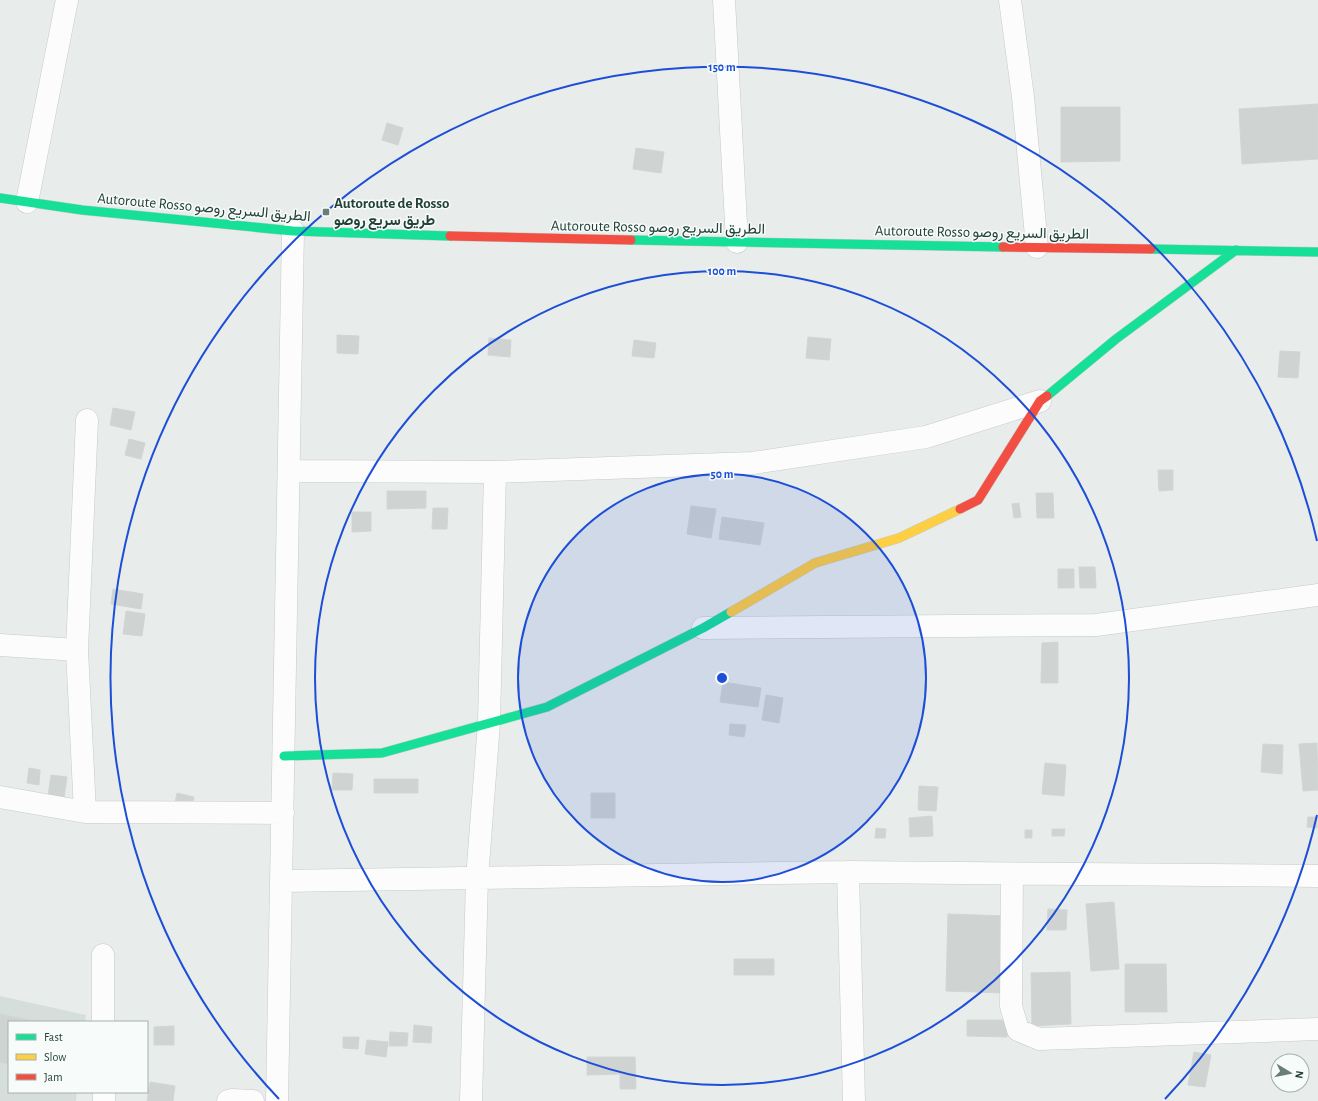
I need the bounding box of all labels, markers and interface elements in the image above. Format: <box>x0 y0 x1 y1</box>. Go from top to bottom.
text: 150 m <box>708 61 736 73</box>
street label: Autoroute Rosso الطريق السريع روصو <box>96 191 311 227</box>
place label: Autoroute de Rosso طريق سريع روصو <box>334 196 450 230</box>
marker: Autoroute de Rosso طريق سريع روصو <box>321 207 331 217</box>
street label: Autoroute Rosso الطريق السريع روصو <box>551 218 765 240</box>
street label: Autoroute Rosso الطريق السريع روصو <box>875 223 1089 245</box>
text: 100 m <box>708 265 736 277</box>
text: 50 m <box>711 468 734 480</box>
centre of rings <box>715 671 729 685</box>
legend <box>8 1021 148 1093</box>
text: Fast <box>44 1031 63 1043</box>
text: Slow <box>44 1051 66 1063</box>
north arrow <box>1270 1053 1310 1093</box>
text: N <box>1293 1070 1305 1079</box>
text: Jam <box>44 1071 63 1083</box>

